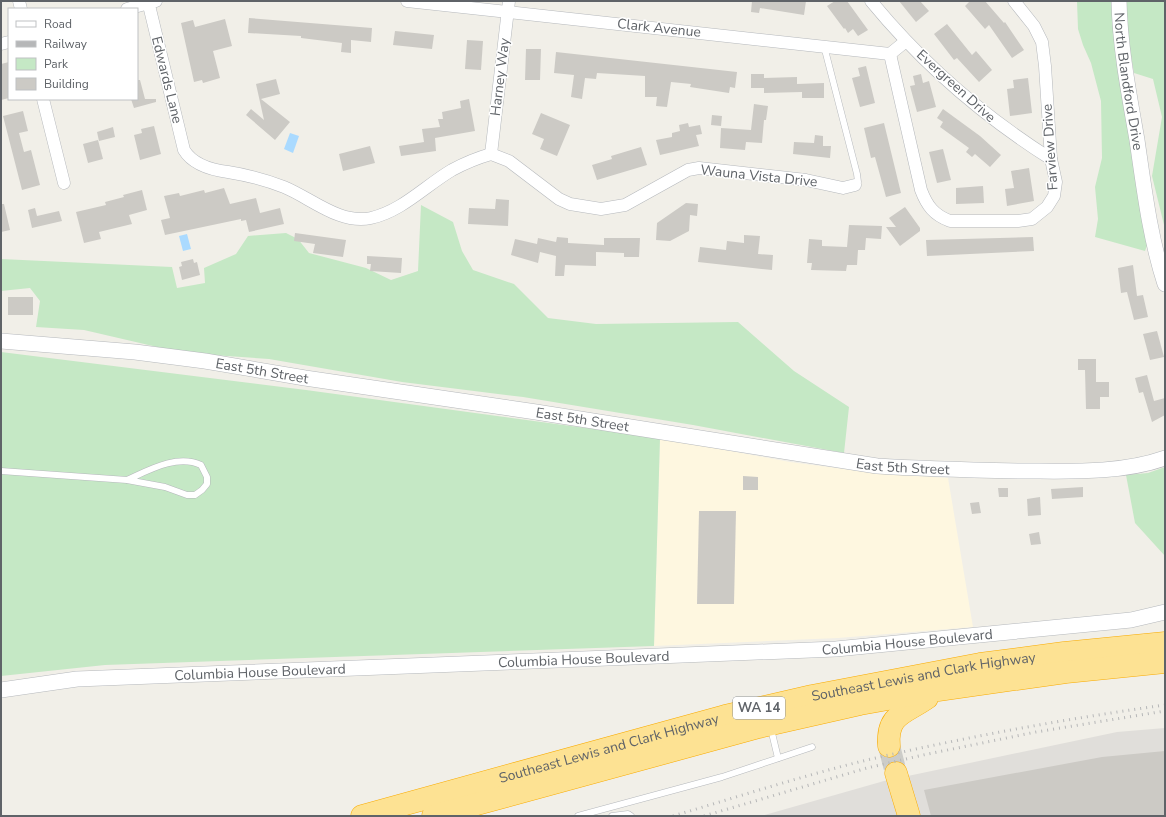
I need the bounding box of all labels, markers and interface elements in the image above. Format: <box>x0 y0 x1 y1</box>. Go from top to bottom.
legend <box>8 8 138 100</box>
street label: North Blandford Drive <box>1110 12 1148 152</box>
street label: Clark Avenue <box>616 14 702 42</box>
text: Road <box>44 16 72 32</box>
street label: Edwards Lane <box>147 34 187 126</box>
text: Railway <box>44 36 88 52</box>
street label: Harney Way <box>486 36 514 117</box>
street label: Evergreen Drive <box>912 45 1000 127</box>
text: Park <box>44 56 69 72</box>
text: Building <box>44 76 89 92</box>
street label: Farview Drive <box>1038 103 1062 191</box>
street label: Wauna Vista Drive <box>700 160 818 192</box>
street label: East 5th Street <box>214 353 310 388</box>
street label: East 5th Street <box>535 403 630 436</box>
street label: East 5th Street <box>855 453 950 479</box>
street label: Columbia House Boulevard <box>822 624 994 659</box>
street label: Columbia House Boulevard <box>498 646 670 672</box>
street label: Southeast Lewis and Clark Highway <box>810 647 1037 705</box>
street label: Columbia House Boulevard <box>174 659 346 685</box>
road number: WA 14 <box>733 697 785 719</box>
street label: Southeast Lewis and Clark Highway <box>497 708 722 787</box>

